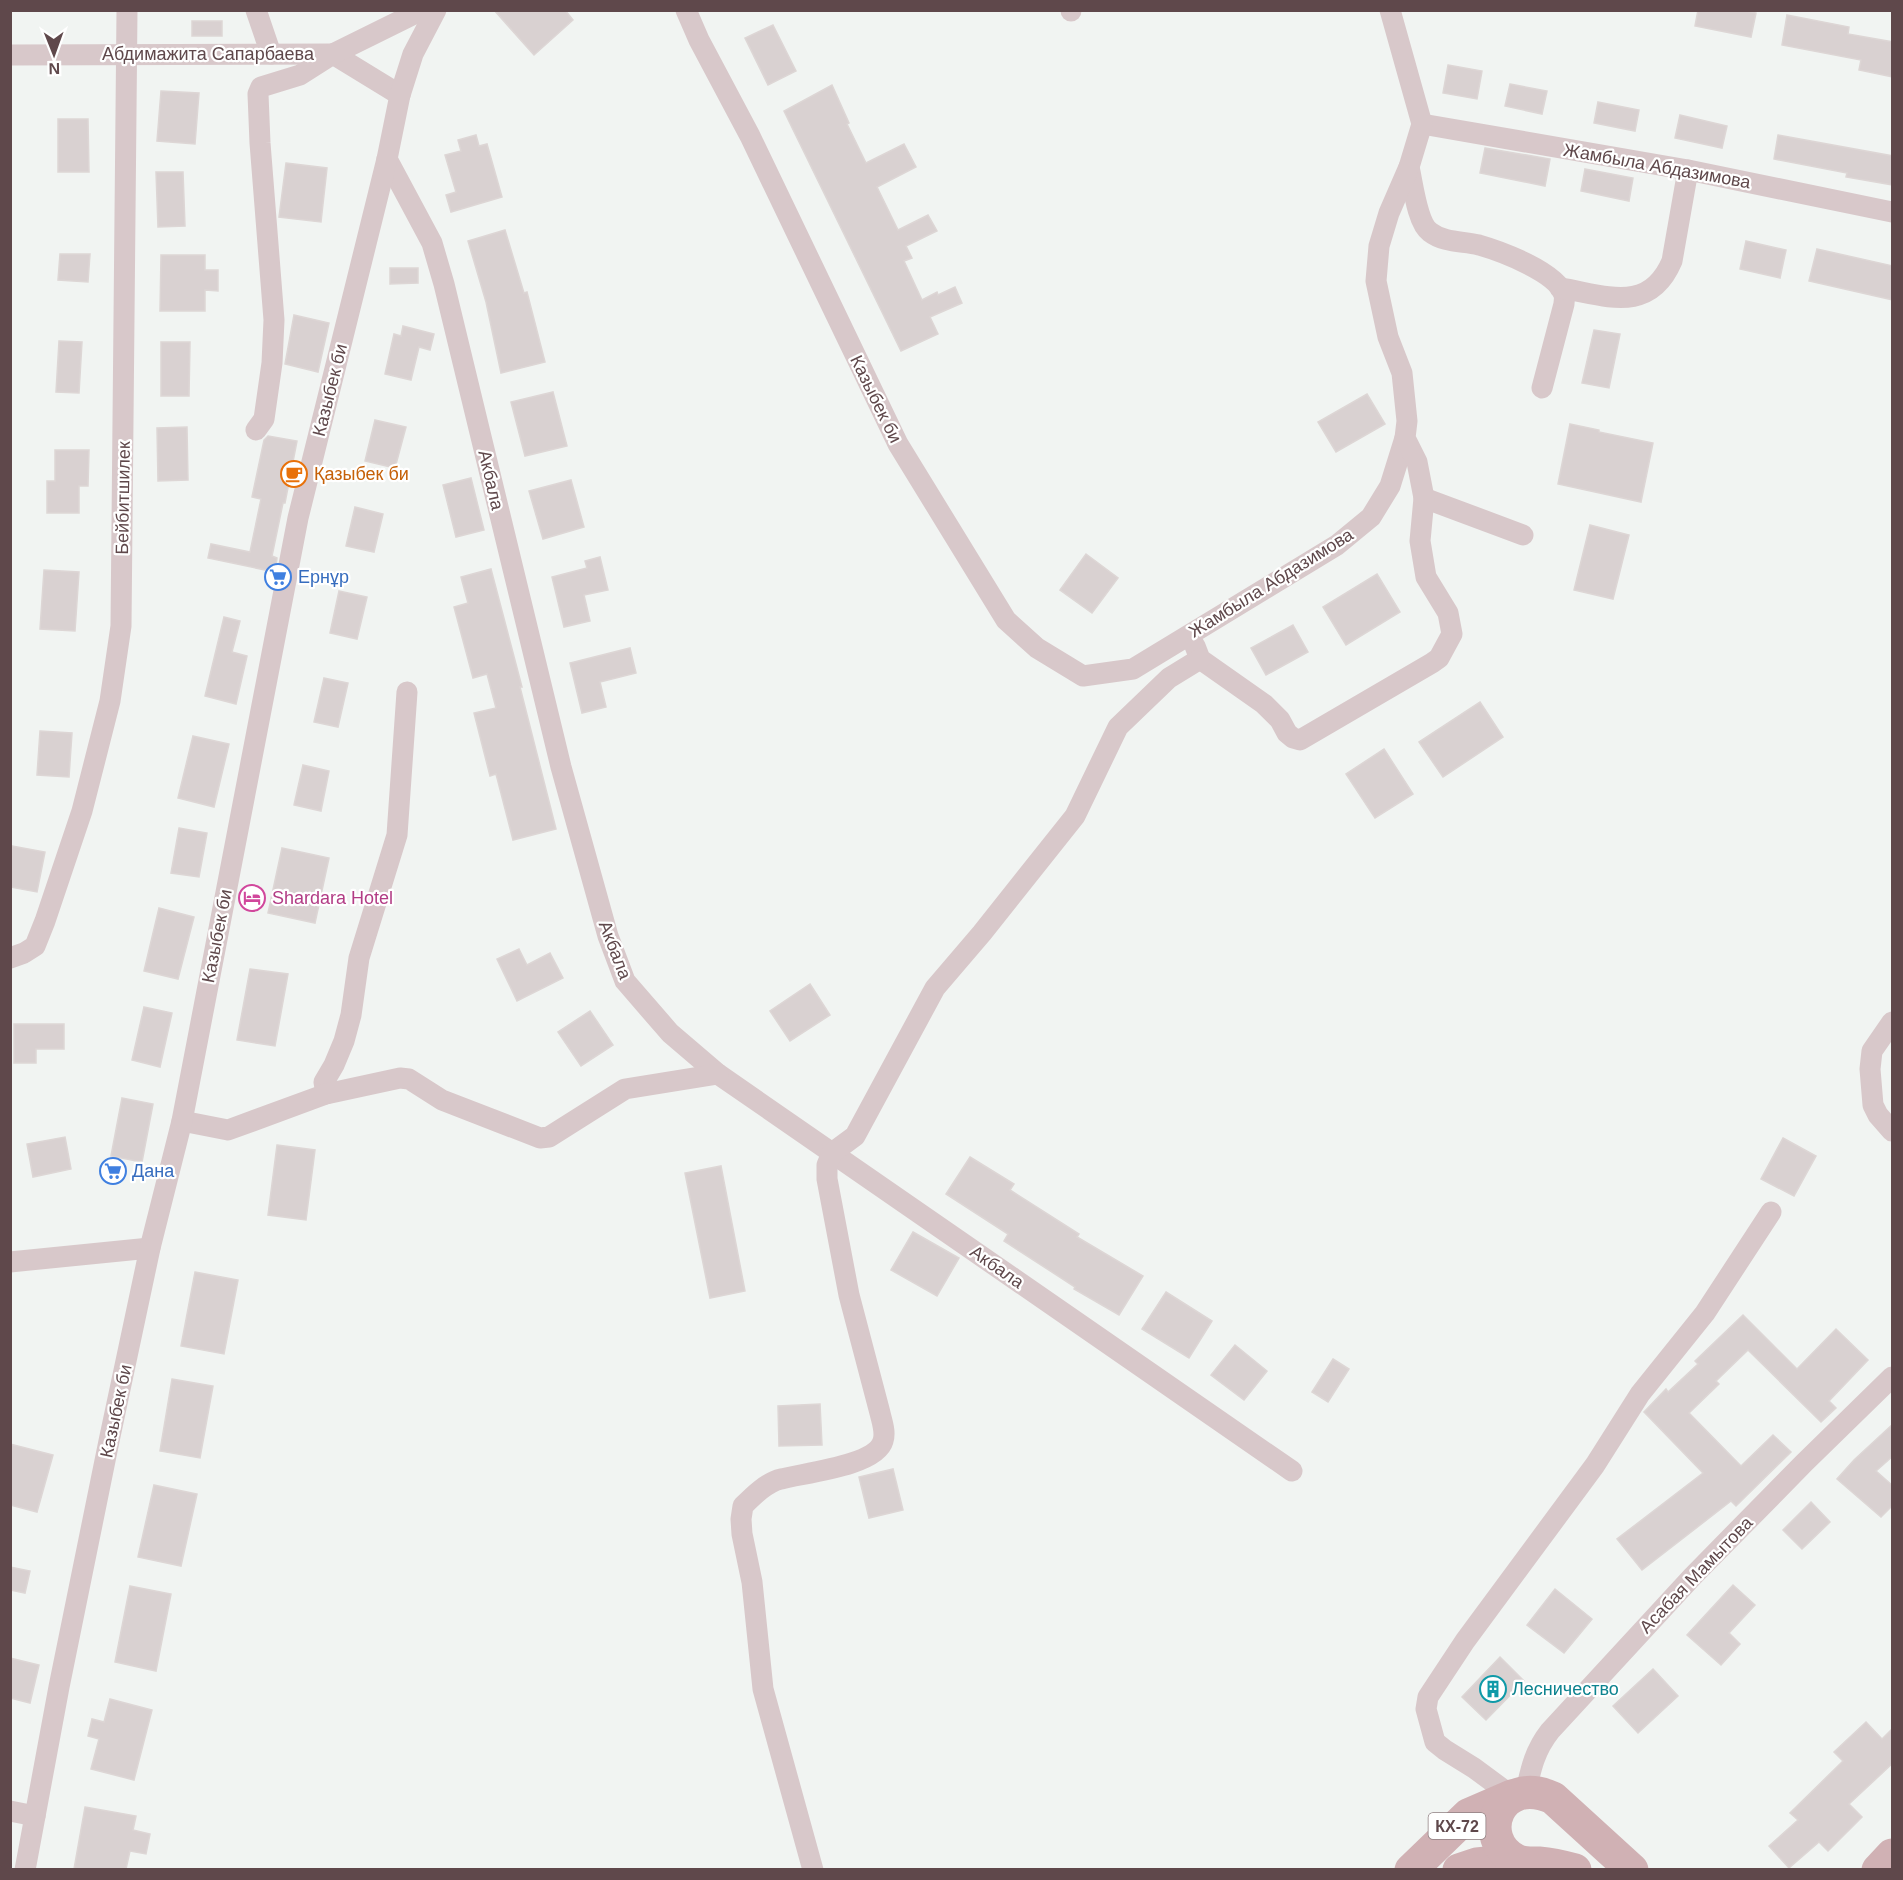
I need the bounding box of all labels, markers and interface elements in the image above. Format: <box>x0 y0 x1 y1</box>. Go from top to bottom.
north arrow <box>24 24 84 84</box>
street label: Абдимажита Сапарбаева <box>102 44 315 64</box>
text: N <box>48 60 60 77</box>
street label: Жамбыла Абдазимова <box>1562 140 1753 192</box>
street label: Казыбек би <box>309 342 351 438</box>
street label: Казыбек би <box>846 352 906 446</box>
street label: Бейбитшилек <box>112 441 134 555</box>
street label: Акбала <box>474 448 508 513</box>
cafe icon: Қазыбек би <box>279 459 309 489</box>
place label: Қазыбек би <box>314 464 409 484</box>
street label: Жамбыла Абдазимова <box>1185 524 1358 642</box>
supermarket icon: Ернұр <box>263 562 293 592</box>
place label: Ернұр <box>298 567 349 587</box>
hotel icon: Shardara Hotel <box>237 883 267 913</box>
street label: Казыбек би <box>198 888 236 984</box>
place label: Shardara Hotel <box>272 888 393 908</box>
street label: Акбала <box>595 918 636 983</box>
supermarket icon: Дана <box>98 1156 128 1186</box>
place label: Дана <box>132 1161 175 1181</box>
street label: Акбала <box>966 1241 1028 1293</box>
street label: Казыбек би <box>96 1363 136 1459</box>
street label: Асабая Мамытова <box>1635 1512 1757 1637</box>
building icon: Лесничество <box>1478 1674 1508 1704</box>
place label: Лесничество <box>1512 1679 1619 1699</box>
road number: КХ-72 <box>1428 1813 1486 1839</box>

